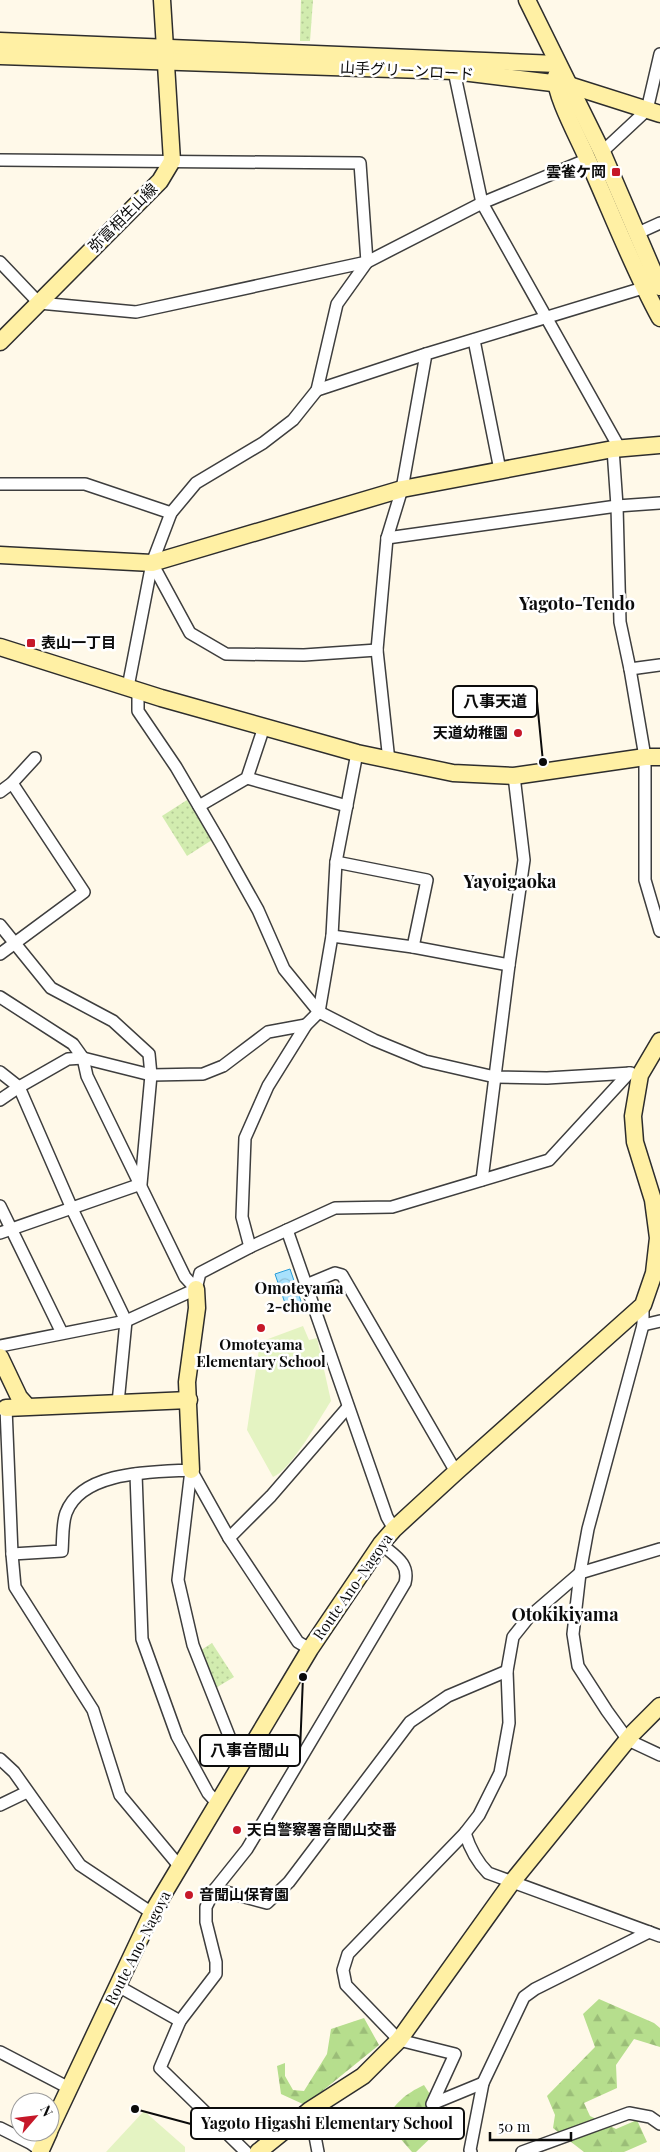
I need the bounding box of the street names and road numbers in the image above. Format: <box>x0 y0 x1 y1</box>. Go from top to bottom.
street label: 山手グリーンロード <box>339 57 475 84</box>
street label: 弥富相生山線 <box>83 178 161 256</box>
street label: Route Ano-Nagoya <box>308 1529 397 1644</box>
street label: Route Ano-Nagoya <box>100 1887 175 2008</box>

